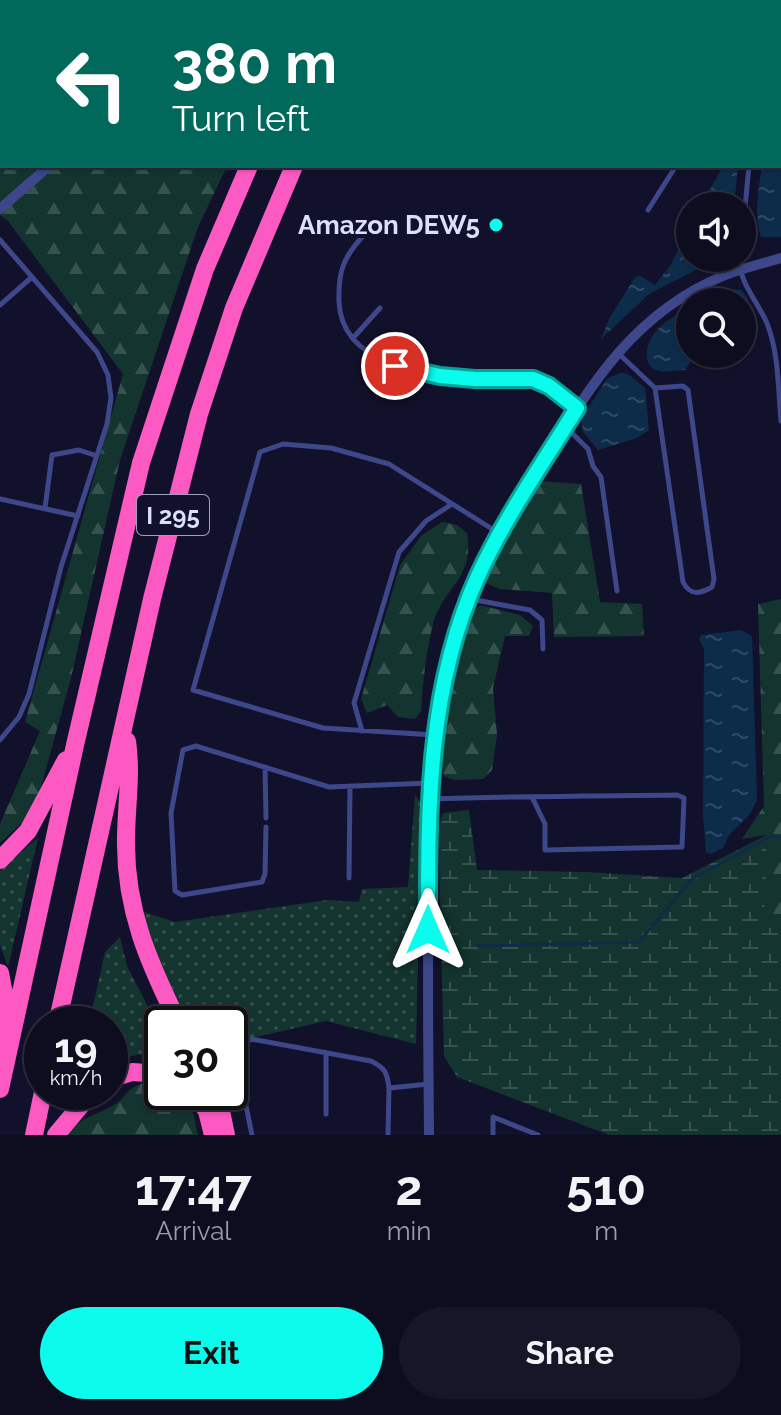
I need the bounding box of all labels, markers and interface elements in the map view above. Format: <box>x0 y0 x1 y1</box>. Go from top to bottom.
text: 380 m <box>172 30 337 96</box>
icon: left <box>40 32 144 136</box>
text: Turn left <box>172 97 310 139</box>
map controls <box>676 192 756 368</box>
button: sound <box>676 192 756 272</box>
place label: Amazon DEW5 <box>298 210 480 240</box>
marker: Amazon DEW5 <box>487 216 505 234</box>
button: search <box>676 288 756 368</box>
pin <box>361 332 429 400</box>
icon: arrive <box>373 344 417 388</box>
road number: I 295 <box>137 495 209 535</box>
position arrow <box>386 888 470 972</box>
speed limit sign: 30 <box>144 1006 248 1110</box>
text: 19 <box>54 1024 98 1071</box>
text: km/h <box>50 1066 102 1090</box>
text: 17:47 <box>135 1160 252 1216</box>
text: 2 <box>395 1160 423 1216</box>
text: 510 <box>566 1160 646 1216</box>
text: Arrival <box>155 1216 231 1246</box>
text: min <box>387 1216 431 1246</box>
text: m <box>594 1216 618 1246</box>
button: Exit <box>40 1307 383 1399</box>
button: Share <box>399 1307 741 1399</box>

